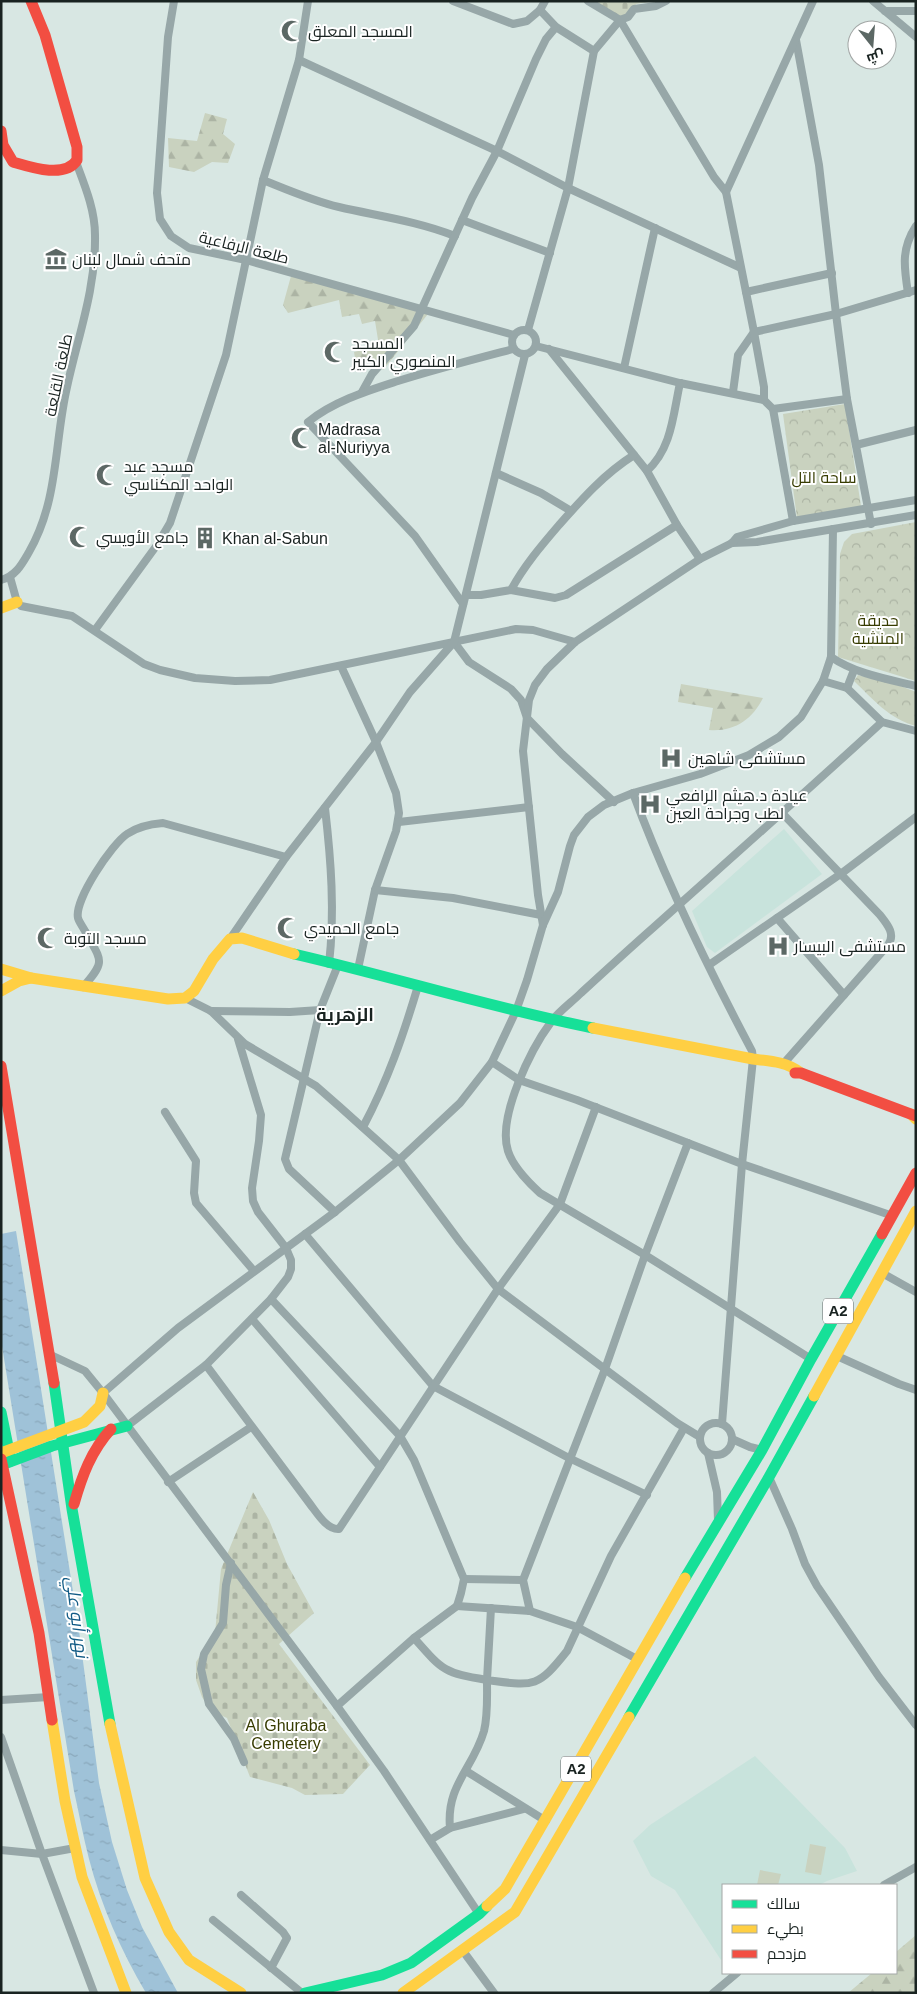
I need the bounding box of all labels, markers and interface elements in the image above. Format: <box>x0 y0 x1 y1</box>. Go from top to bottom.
mosque icon: المسجد المعلق <box>279 18 305 44</box>
north arrow <box>847 20 897 70</box>
place label: المسجد المعلق <box>308 23 413 42</box>
text: ش <box>865 46 887 68</box>
street label: طلعة الرفاعية <box>197 228 291 268</box>
museum icon: متحف شمال لبنان <box>43 246 69 272</box>
place label: متحف شمال لبنان <box>72 251 191 270</box>
street label: طلعة القلعة <box>41 332 76 418</box>
place label: المسجد المنصوري الكبير <box>351 335 456 375</box>
mosque icon: المسجد المنصوري الكبير <box>322 339 348 365</box>
place label: Madrasa al-Nuriyya <box>318 421 390 456</box>
mosque icon: Madrasa al-Nuriyya <box>289 425 315 451</box>
place label: مسجد عبد الواحد المكناسي <box>124 458 233 497</box>
mosque icon: مسجد عبد الواحد المكناسي <box>94 462 120 488</box>
park label: ساحة التل <box>791 469 857 488</box>
mosque icon: جامع الأويسي <box>67 524 93 550</box>
building icon: Khan al-Sabun <box>192 525 218 551</box>
place label: جامع الأويسي <box>96 529 188 550</box>
place label: Khan al-Sabun <box>222 530 328 547</box>
park label: حديقة المنشية <box>852 612 904 648</box>
hospital icon: مستشفى شاهين <box>658 745 684 771</box>
place label: مستشفى شاهين <box>688 750 806 769</box>
place label: عيادة د.هيثم الرافعي لطب وجراحة العين <box>666 787 808 824</box>
hospital icon: عيادة د.هيثم الرافعي لطب وجراحة العين <box>637 791 663 817</box>
mosque icon: جامع الحميدي <box>275 915 301 941</box>
place label: جامع الحميدي <box>304 920 399 942</box>
mosque icon: مسجد التوبة <box>35 925 61 951</box>
place label: مسجد التوبة <box>64 930 147 948</box>
hospital icon: مستشفی البيسار <box>765 933 791 959</box>
place label: مستشفی البيسار <box>793 938 906 957</box>
district label: الزهرية <box>316 1005 374 1026</box>
road number: A2 <box>823 1298 853 1324</box>
water label: نهر أبو علي <box>58 1575 94 1661</box>
park label: Al Ghuraba Cemetery <box>246 1717 327 1752</box>
road number: A2 <box>561 1756 591 1782</box>
legend <box>722 1884 897 1974</box>
text: سالك <box>767 1895 800 1912</box>
text: بطيء <box>767 1920 804 1941</box>
text: مزدحم <box>767 1945 807 1964</box>

